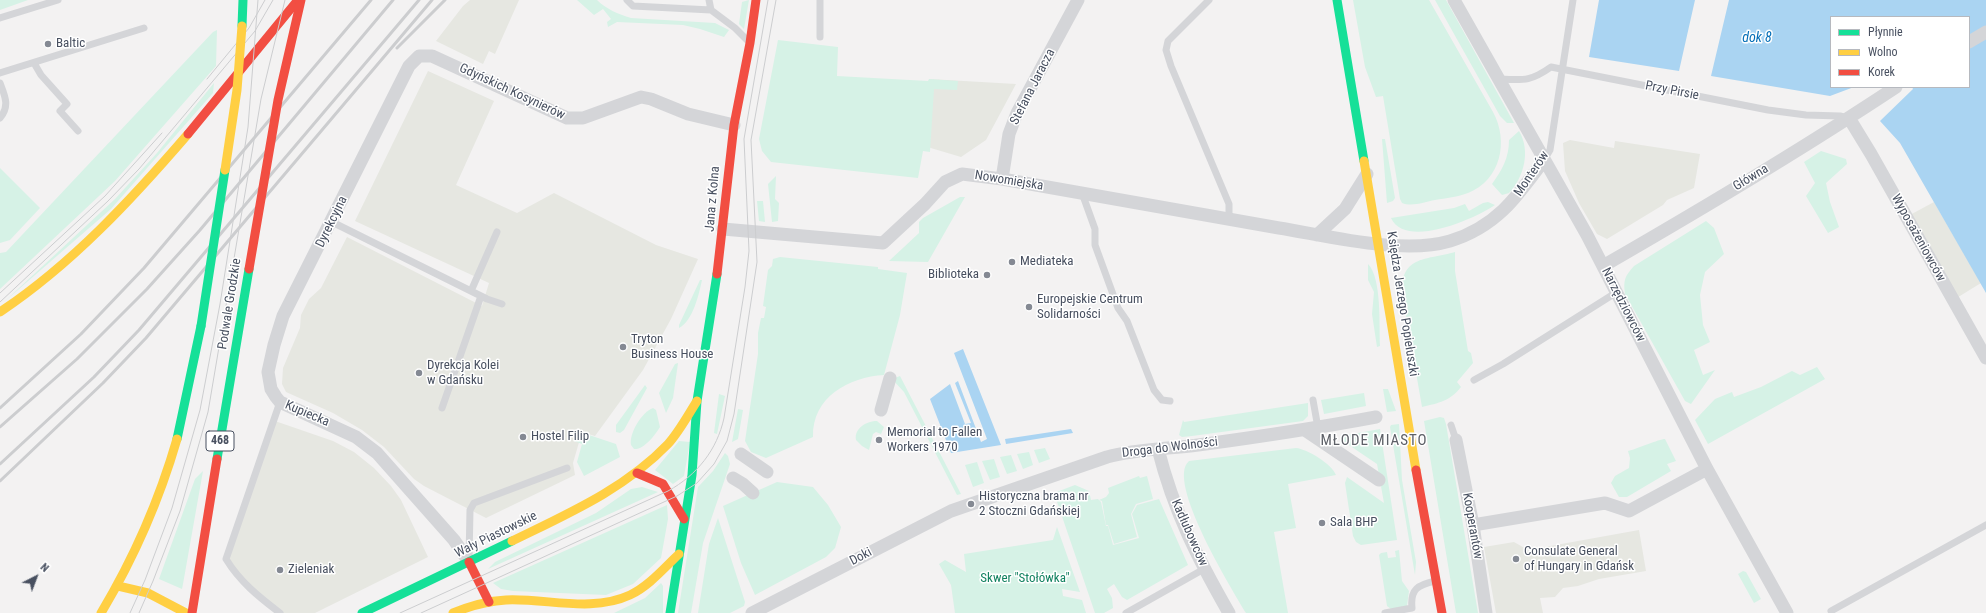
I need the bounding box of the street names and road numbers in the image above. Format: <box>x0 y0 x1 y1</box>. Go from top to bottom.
street label: Stefana Jaracza <box>1007 47 1059 127</box>
street label: Gdyńskich Kosynierów <box>457 61 567 123</box>
street label: Przy Pirsie <box>1644 78 1700 104</box>
street label: Monterów <box>1511 148 1553 200</box>
street label: Główna <box>1731 161 1771 195</box>
street label: Jana z Kolna <box>702 166 724 232</box>
street label: Nowomiejska <box>974 168 1044 194</box>
street label: Wyposażeniowców <box>1888 192 1948 284</box>
street label: Dyrekcyjna <box>313 194 351 250</box>
street label: Księdza Jerzego Popiełuszki <box>1383 230 1421 378</box>
street label: Podwale Grodzkie <box>215 257 245 351</box>
street label: Narzędziowców <box>1598 265 1648 345</box>
street label: Kupiecka <box>282 398 332 430</box>
road number: 468 <box>206 431 234 451</box>
street label: Droga do Wolności <box>1121 434 1219 462</box>
street label: Kooperantów <box>1458 491 1486 561</box>
street label: Kadłubowców <box>1167 497 1211 569</box>
street label: Wały Piastowskie <box>452 508 540 562</box>
street label: Doki <box>847 545 875 569</box>

